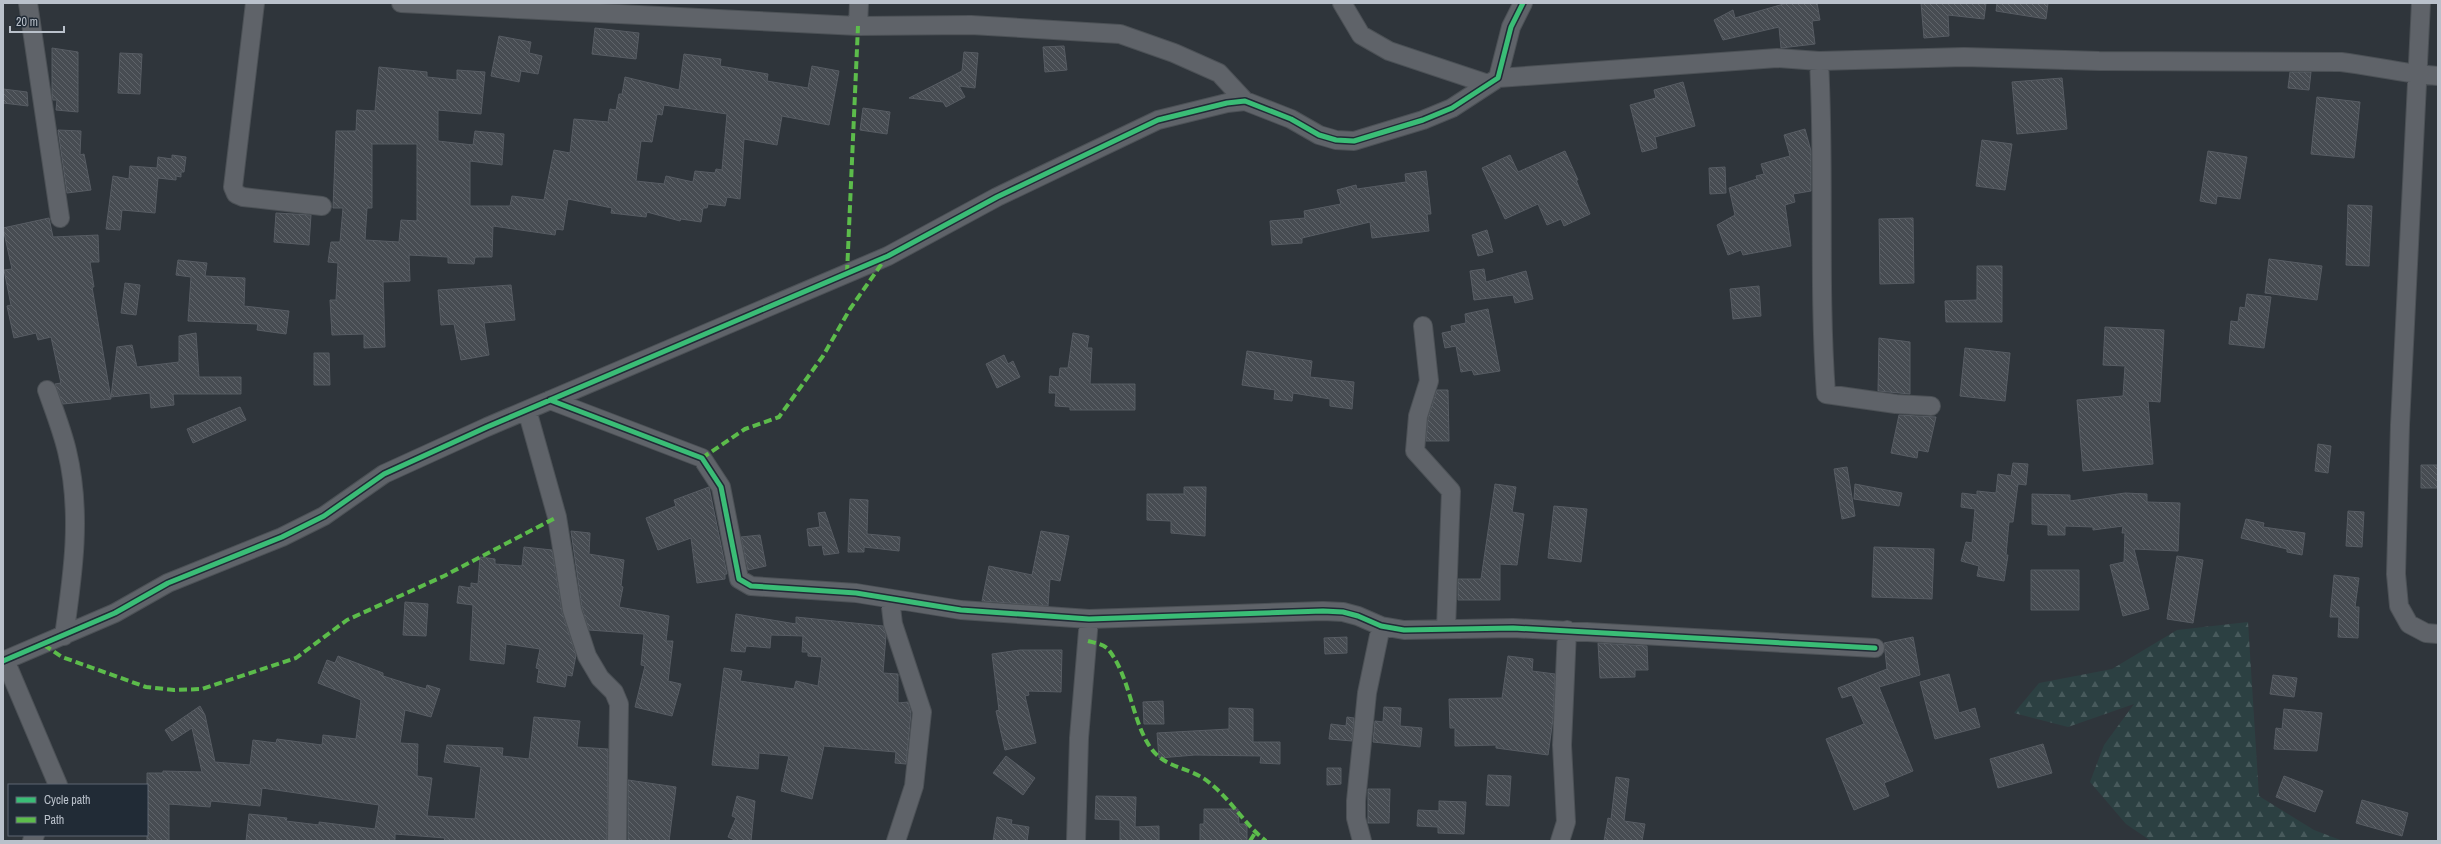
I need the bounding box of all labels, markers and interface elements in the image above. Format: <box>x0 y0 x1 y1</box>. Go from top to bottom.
scale bar <box>10 8 64 34</box>
text: 20 m <box>16 14 38 30</box>
legend <box>8 784 148 836</box>
text: Cycle path <box>44 792 91 808</box>
text: Path <box>44 812 64 828</box>

